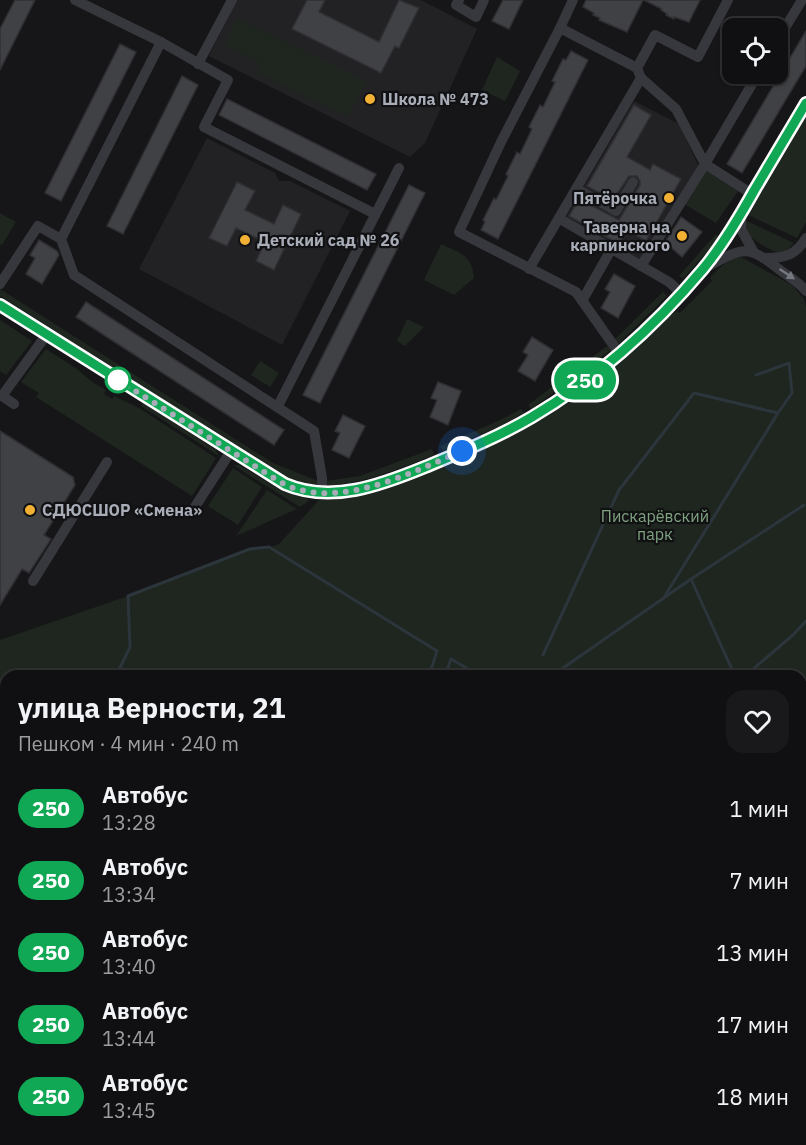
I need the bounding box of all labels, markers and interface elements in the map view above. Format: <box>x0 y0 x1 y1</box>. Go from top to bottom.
map controls <box>722 18 788 84</box>
button: locate <box>722 18 788 84</box>
place label: Школа № 473 <box>382 89 489 109</box>
marker: Школа № 473 <box>363 92 377 106</box>
place label: Пятёрочка <box>573 188 657 208</box>
marker: Пятёрочка <box>662 191 676 205</box>
place label: Таверна на карпинского <box>570 217 670 255</box>
marker: Таверна на карпинского <box>675 229 689 243</box>
place label: Детский сад № 26 <box>257 230 400 250</box>
marker: Детский сад № 26 <box>238 233 252 247</box>
one-way arrow <box>778 268 794 280</box>
line badge: 250 <box>550 360 620 400</box>
text: 250 <box>566 366 604 394</box>
unlabelled marker <box>105 367 131 393</box>
your location <box>447 436 477 466</box>
place label: СДЮСШОР «Смена» <box>42 500 202 520</box>
marker: СДЮСШОР «Смена» <box>23 503 37 517</box>
park label: Пискарёвский парк <box>601 506 709 544</box>
text: улица Верности, 21 <box>18 689 286 726</box>
button: heart <box>726 690 789 753</box>
text: Пешком · 4 мин · 240 m <box>18 730 239 757</box>
text: Автобус <box>102 780 188 809</box>
text: 250 <box>32 794 70 822</box>
text: 1 мин <box>729 794 789 823</box>
text: 13:28 <box>102 809 156 836</box>
text: Автобус <box>102 852 188 881</box>
text: 250 <box>32 866 70 894</box>
text: 7 мин <box>729 866 789 895</box>
text: 13:34 <box>102 881 156 908</box>
text: Автобус <box>102 924 188 953</box>
text: 250 <box>32 938 70 966</box>
text: 13 мин <box>716 938 789 967</box>
text: 13:40 <box>102 953 156 980</box>
text: Автобус <box>102 996 188 1025</box>
text: 250 <box>32 1010 70 1038</box>
text: 17 мин <box>716 1010 789 1039</box>
text: 13:44 <box>102 1025 156 1052</box>
text: Автобус <box>102 1068 188 1097</box>
text: 250 <box>32 1082 70 1110</box>
text: 18 мин <box>716 1082 789 1111</box>
text: 13:45 <box>102 1097 156 1124</box>

